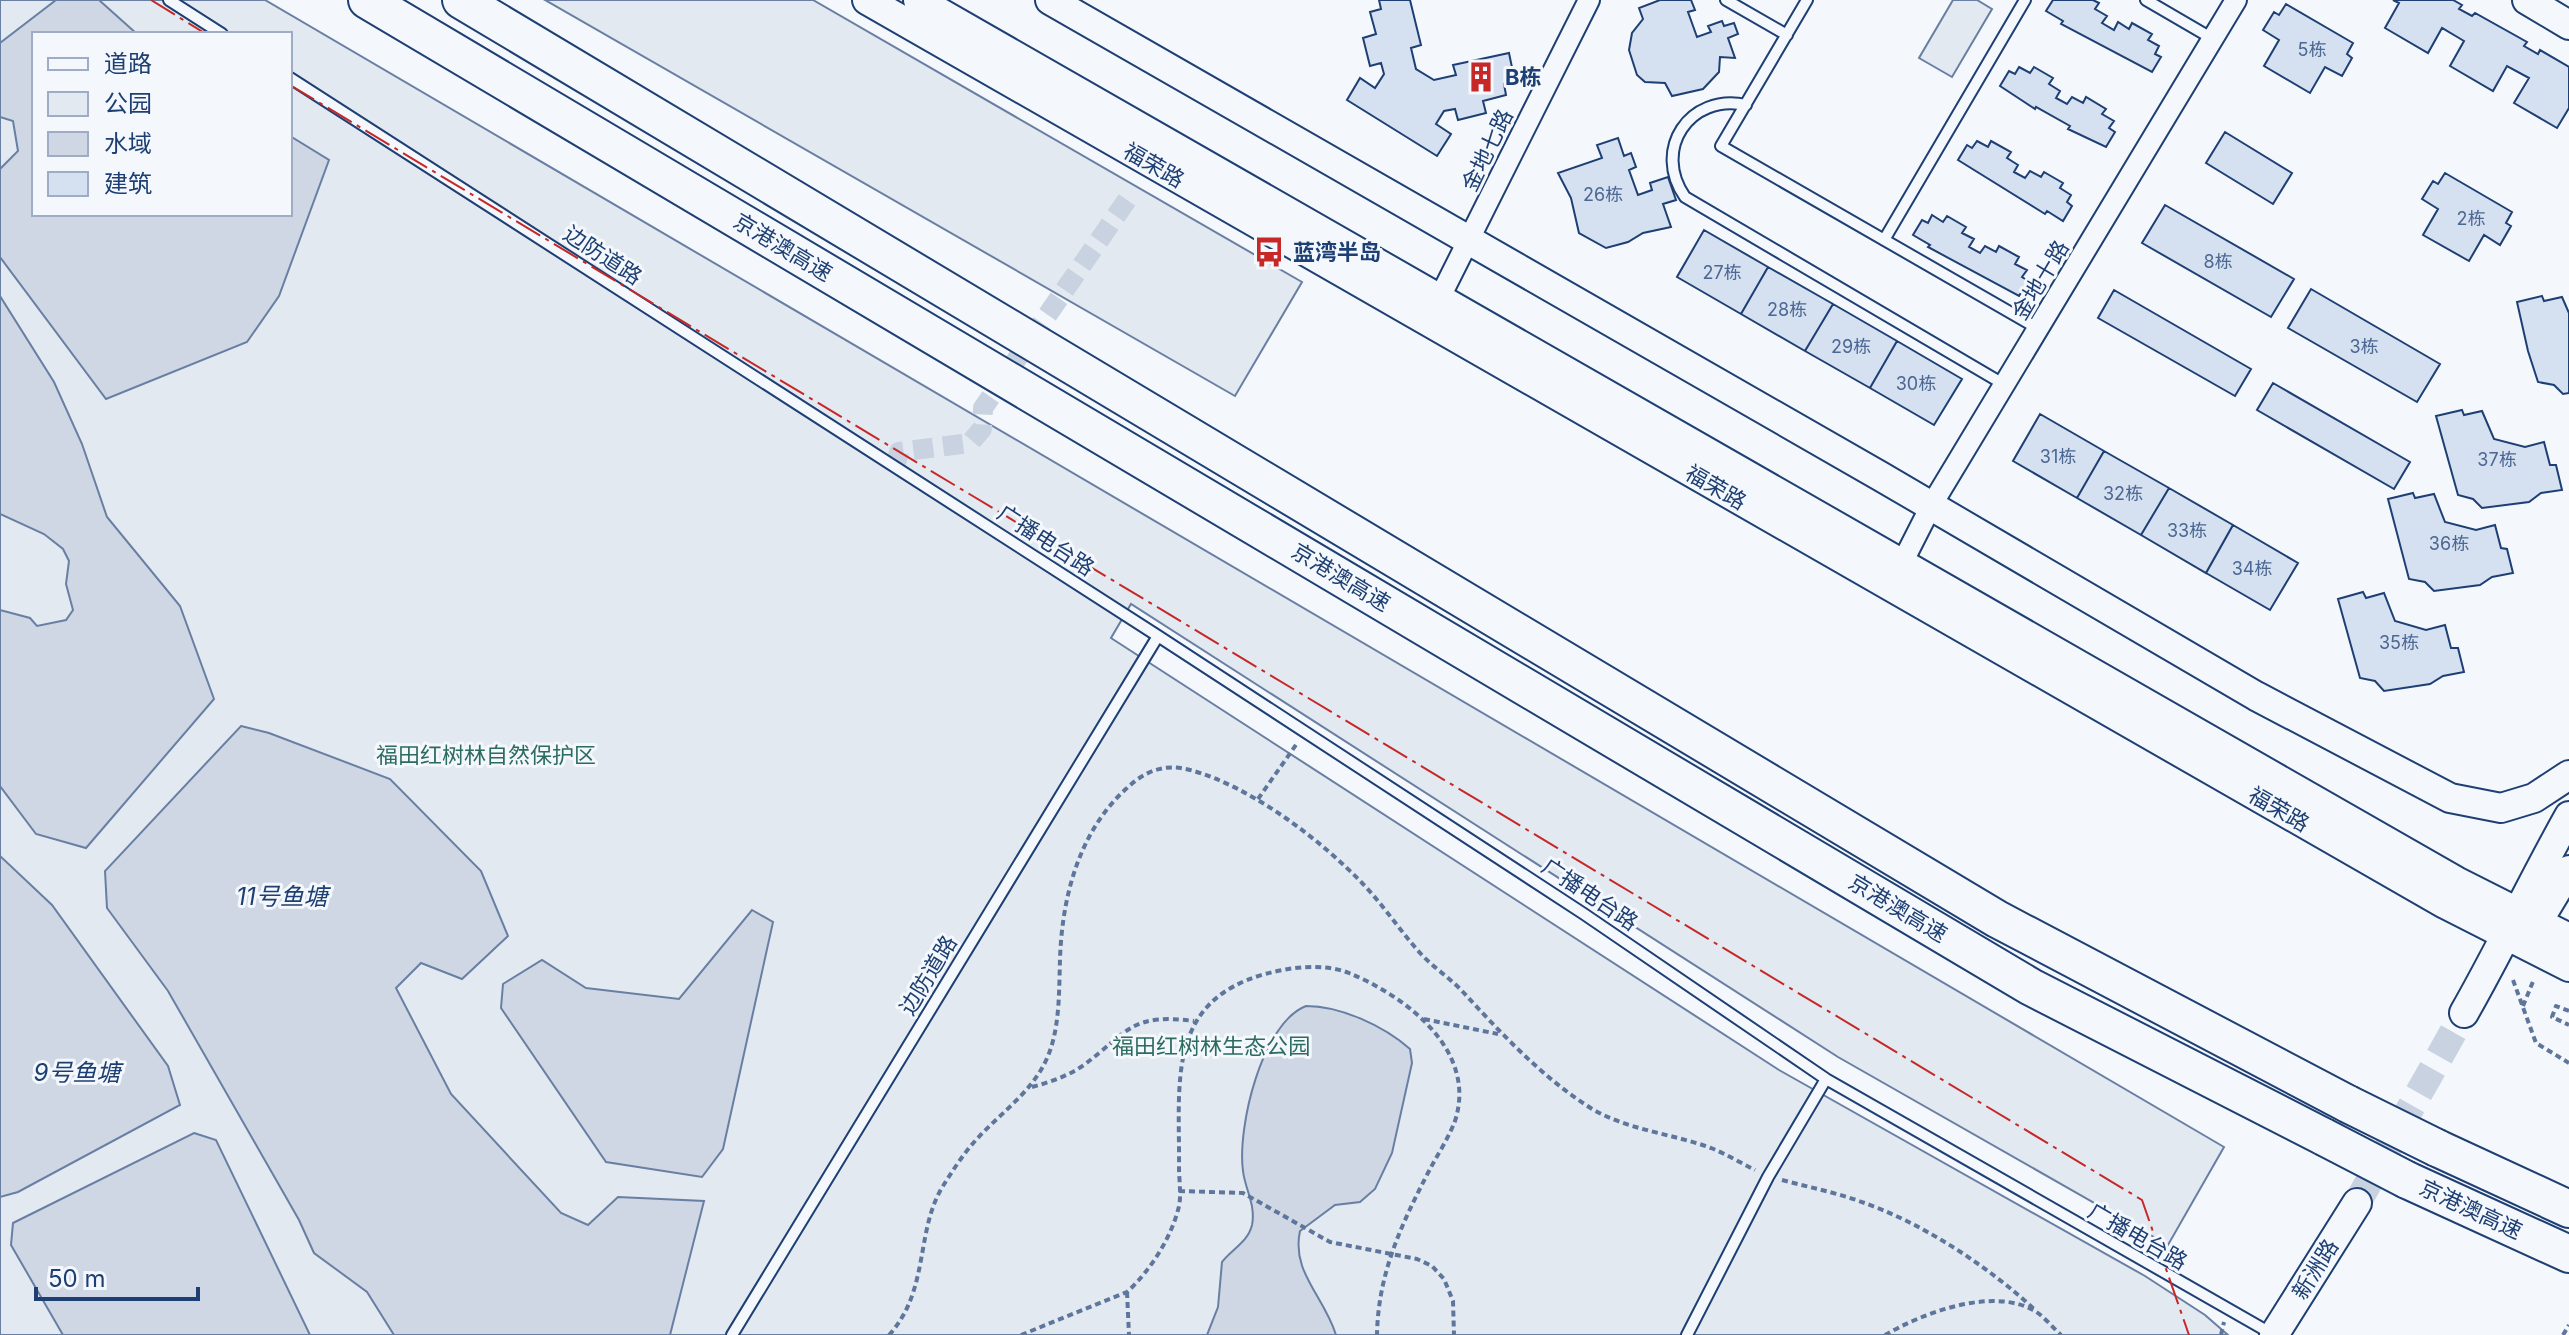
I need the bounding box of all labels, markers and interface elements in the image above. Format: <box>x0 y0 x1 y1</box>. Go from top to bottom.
legend <box>32 32 292 216</box>
house number: 5栋 <box>2298 39 2326 60</box>
text: 道路 <box>104 49 152 78</box>
building icon: B栋 <box>1464 60 1498 94</box>
place label: B栋 <box>1505 64 1542 90</box>
text: 公园 <box>104 89 152 118</box>
street label: 金地七路 <box>1456 105 1518 195</box>
text: 水域 <box>104 129 152 158</box>
street label: 福荣路 <box>1119 137 1189 193</box>
text: 建筑 <box>104 169 152 198</box>
house number: 26栋 <box>1583 184 1623 205</box>
street label: 京港澳高速 <box>729 208 837 286</box>
house number: 2栋 <box>2457 208 2485 229</box>
street label: 边防道路 <box>559 220 647 290</box>
bus stop icon: 蓝湾半岛 <box>1252 235 1286 269</box>
street label: 金地十路 <box>2006 236 2074 324</box>
place label: 蓝湾半岛 <box>1293 239 1381 265</box>
house number: 8栋 <box>2203 251 2233 272</box>
house number: 27栋 <box>1702 262 1742 283</box>
house number: 28栋 <box>1767 299 1807 320</box>
house number: 29栋 <box>1831 336 1871 357</box>
house number: 3栋 <box>2349 336 2379 357</box>
house number: 30栋 <box>1896 373 1936 394</box>
house number: 31栋 <box>2040 446 2076 467</box>
house number: 37栋 <box>2477 449 2517 470</box>
street label: 福荣路 <box>1681 459 1751 515</box>
house number: 32栋 <box>2103 483 2143 504</box>
street label: 广播电台路 <box>993 499 1099 581</box>
house number: 33栋 <box>2167 520 2207 541</box>
house number: 36栋 <box>2429 533 2469 554</box>
street label: 京港澳高速 <box>1287 538 1395 616</box>
house number: 34栋 <box>2232 558 2272 579</box>
house number: 35栋 <box>2379 632 2419 653</box>
park label: 福田红树林自然保护区 <box>376 742 596 768</box>
street label: 福荣路 <box>2244 781 2314 837</box>
street label: 广播电台路 <box>1537 852 1643 936</box>
street label: 京港澳高速 <box>1844 869 1952 947</box>
water label: 11号鱼塘 <box>236 882 332 911</box>
street label: 边防道路 <box>894 931 962 1019</box>
park label: 福田红树林生态公园 <box>1112 1033 1310 1059</box>
water label: 9号鱼塘 <box>34 1058 124 1087</box>
street label: 京港澳高速 <box>2416 1174 2526 1244</box>
street label: 广播电台路 <box>2084 1197 2192 1275</box>
street label: 新洲路 <box>2286 1234 2344 1304</box>
scale bar <box>36 1251 198 1301</box>
text: 50 m <box>48 1264 106 1293</box>

